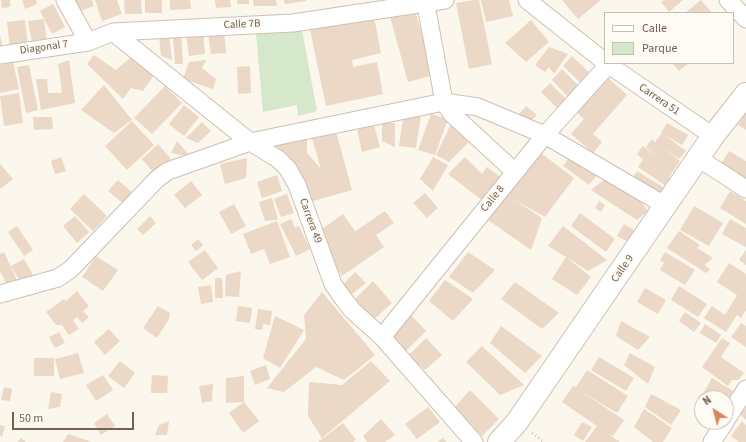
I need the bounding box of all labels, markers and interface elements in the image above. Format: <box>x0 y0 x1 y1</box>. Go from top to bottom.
legend <box>604 12 734 64</box>
street label: Calle 7B <box>223 17 261 33</box>
text: Calle <box>642 20 667 37</box>
street label: Diagonal 7 <box>19 38 69 58</box>
text: Parque <box>642 40 678 57</box>
street label: Carrera 51 <box>636 81 682 119</box>
street label: Calle 8 <box>478 183 508 215</box>
street label: Carrera 49 <box>296 197 324 245</box>
street label: Calle 9 <box>609 253 637 285</box>
north arrow <box>694 390 734 430</box>
text: N <box>700 392 715 409</box>
scale bar <box>14 404 136 430</box>
text: 50 m <box>19 410 43 427</box>

